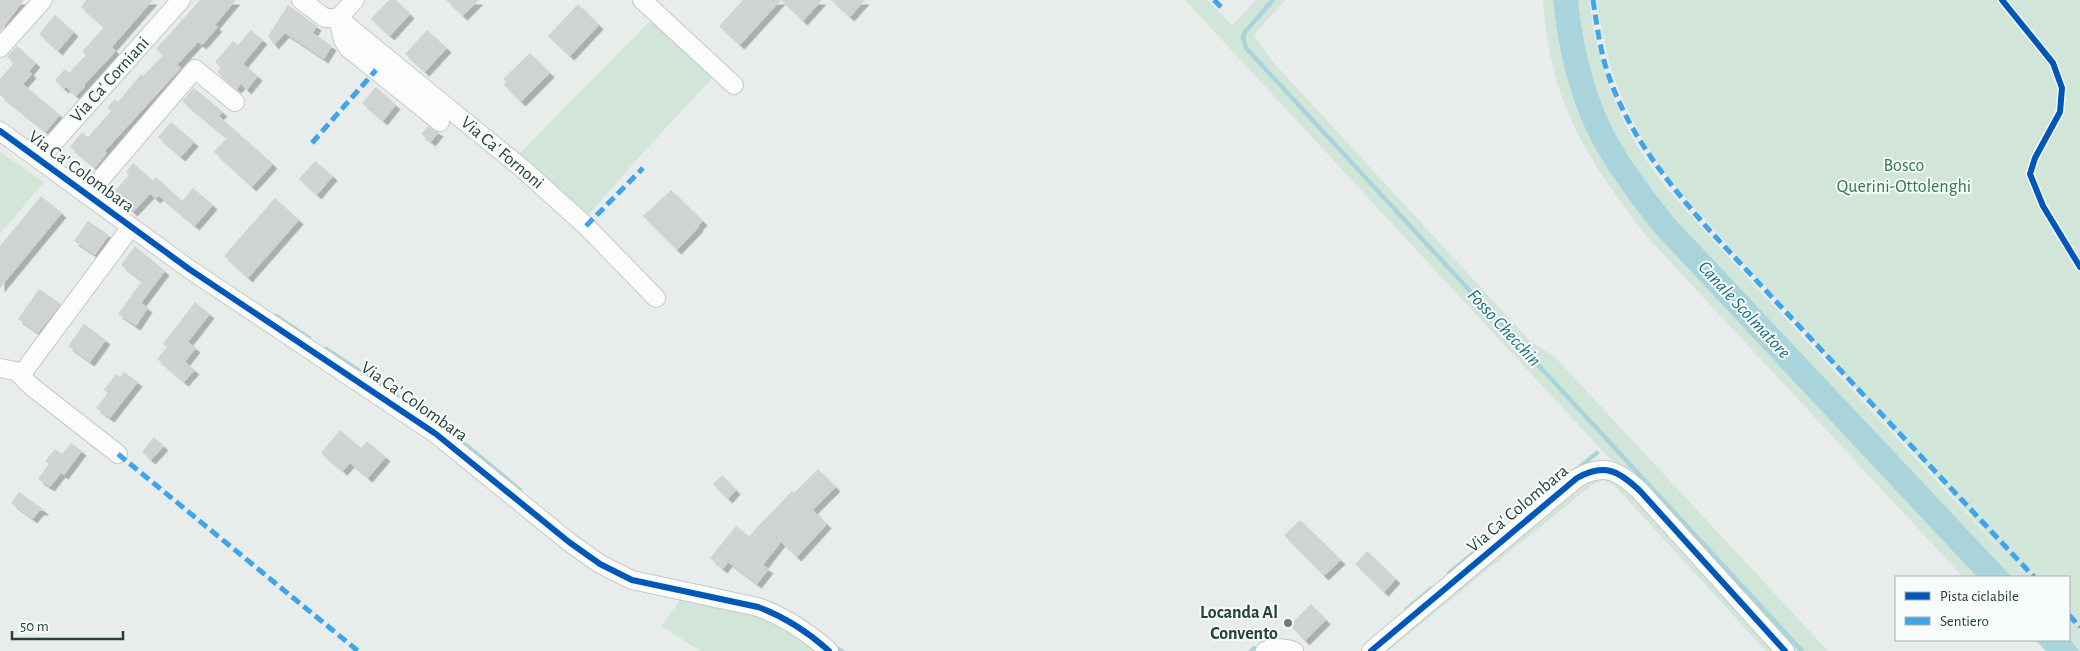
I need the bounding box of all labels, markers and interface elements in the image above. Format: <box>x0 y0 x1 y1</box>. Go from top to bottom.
street label: Via Ca' Corniani <box>67 34 153 126</box>
street label: Via Ca' Fornoni <box>457 113 547 193</box>
street label: Via Ca' Colombara <box>25 128 137 216</box>
park label: Bosco Querini-Ottolenghi <box>1837 157 1971 196</box>
water label: Canale Scolmatore <box>1694 258 1794 362</box>
water label: Fosso Checchin <box>1464 286 1544 370</box>
street label: Via Ca' Colombara <box>357 359 471 445</box>
street label: Via Ca' Colombara <box>1464 462 1572 556</box>
legend <box>1895 576 2070 641</box>
text: Pista ciclabile <box>1940 589 2019 604</box>
place label: Locanda Al Convento <box>1200 604 1278 643</box>
scale bar <box>12 608 124 640</box>
text: Sentiero <box>1940 614 1989 629</box>
marker: Locanda Al Convento <box>1282 617 1294 629</box>
text: 50 m <box>20 619 49 634</box>

